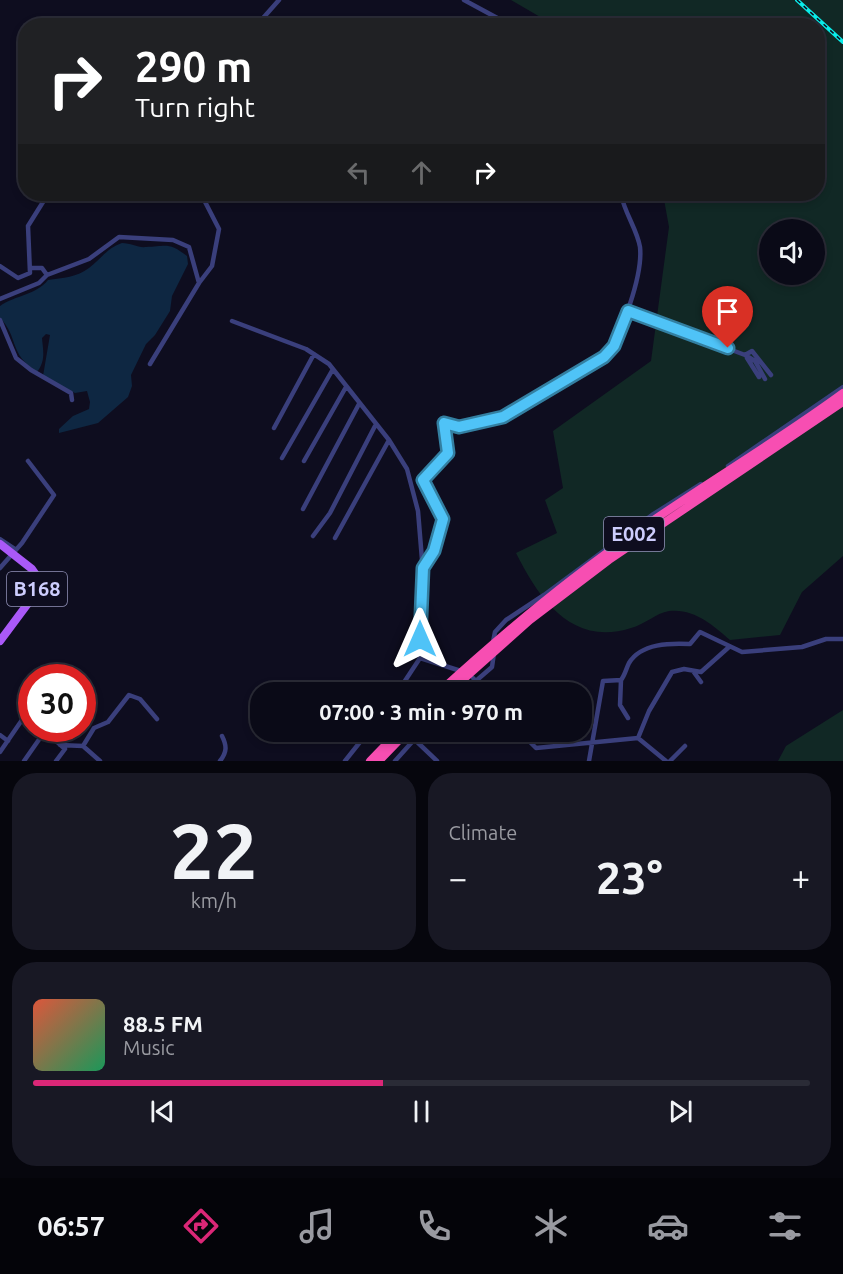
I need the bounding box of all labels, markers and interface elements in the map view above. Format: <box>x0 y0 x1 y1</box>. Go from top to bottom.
icon: right <box>36 42 114 120</box>
text: 290 m <box>135 43 252 90</box>
text: Turn right <box>135 92 255 122</box>
icon: left <box>342 156 375 189</box>
icon: ahead <box>405 156 438 189</box>
icon: right <box>468 156 501 189</box>
map controls <box>759 219 825 285</box>
button: sound <box>759 219 825 285</box>
pin <box>702 286 753 348</box>
icon: arrive <box>711 295 744 328</box>
road number: E002 <box>604 517 664 551</box>
road number: B168 <box>7 572 67 606</box>
position arrow <box>388 607 452 671</box>
speed limit sign: 30 <box>18 664 96 742</box>
text: 07:00 · 3 min · 970 m <box>319 699 523 724</box>
text: 22 <box>170 806 258 894</box>
text: Climate <box>449 821 517 844</box>
text: 23° <box>596 852 663 903</box>
text: − <box>449 859 467 896</box>
text: + <box>791 859 810 896</box>
text: km/h <box>191 889 237 912</box>
text: 88.5 FM <box>123 1011 203 1036</box>
text: Music <box>123 1036 175 1059</box>
icon: previous <box>146 1095 179 1128</box>
icon: pause <box>405 1095 438 1128</box>
icon: next <box>664 1095 697 1128</box>
icon: directions <box>180 1205 222 1247</box>
icon: music <box>296 1205 338 1247</box>
icon: phone <box>413 1205 455 1247</box>
icon: climate <box>530 1205 572 1247</box>
icon: car <box>647 1205 689 1247</box>
icon: filters <box>764 1205 806 1247</box>
text: 06:57 <box>37 1211 105 1241</box>

